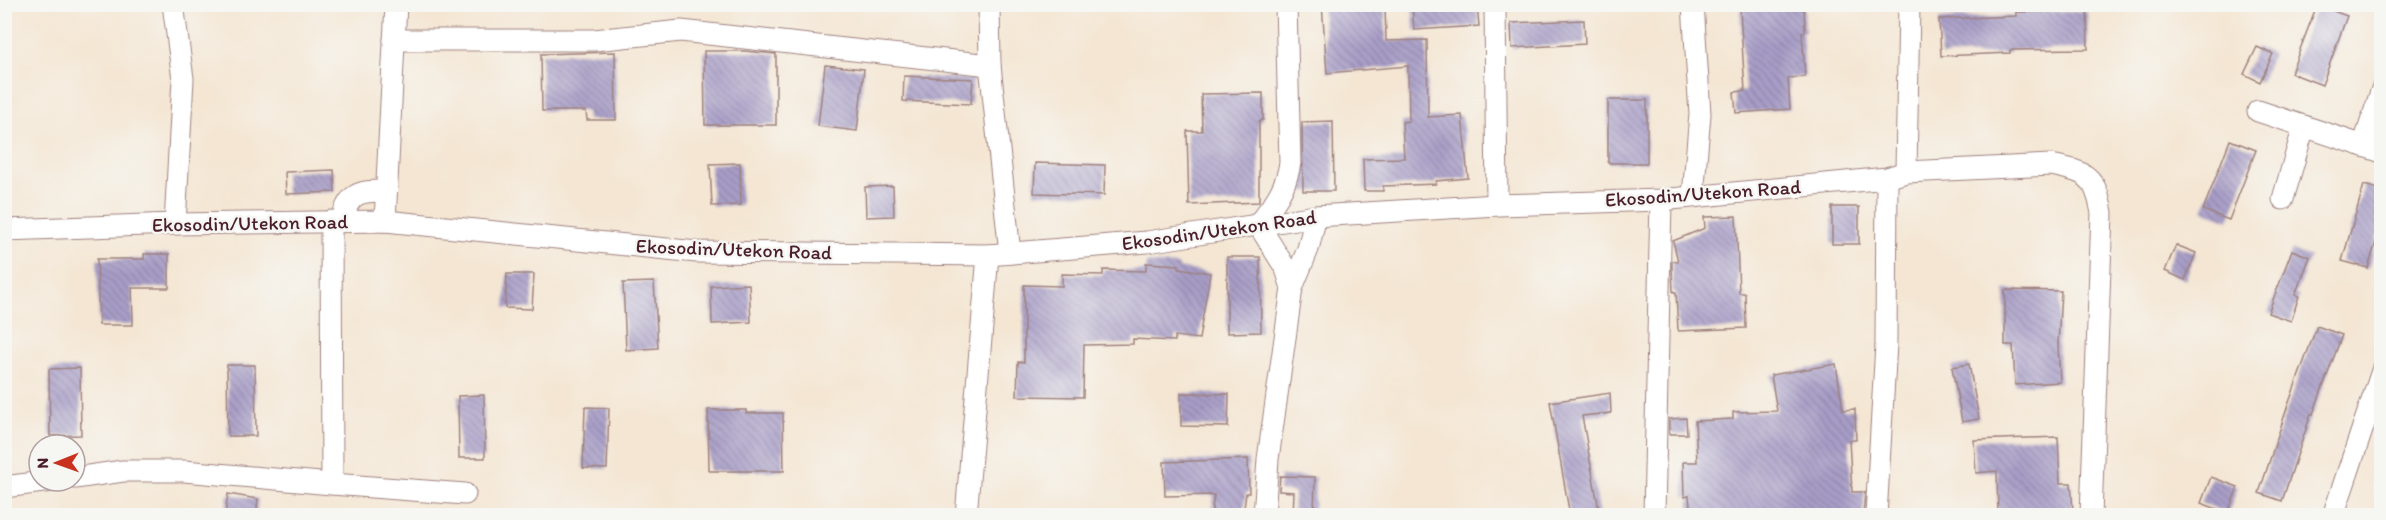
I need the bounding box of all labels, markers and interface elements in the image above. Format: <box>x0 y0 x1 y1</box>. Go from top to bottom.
street label: Ekosodin/Utekon Road <box>1604 174 1802 212</box>
street label: Ekosodin/Utekon Road <box>1120 204 1318 256</box>
street label: Ekosodin/Utekon Road <box>152 209 348 237</box>
street label: Ekosodin/Utekon Road <box>635 234 833 264</box>
north arrow <box>27 433 87 493</box>
text: N <box>33 458 52 469</box>

